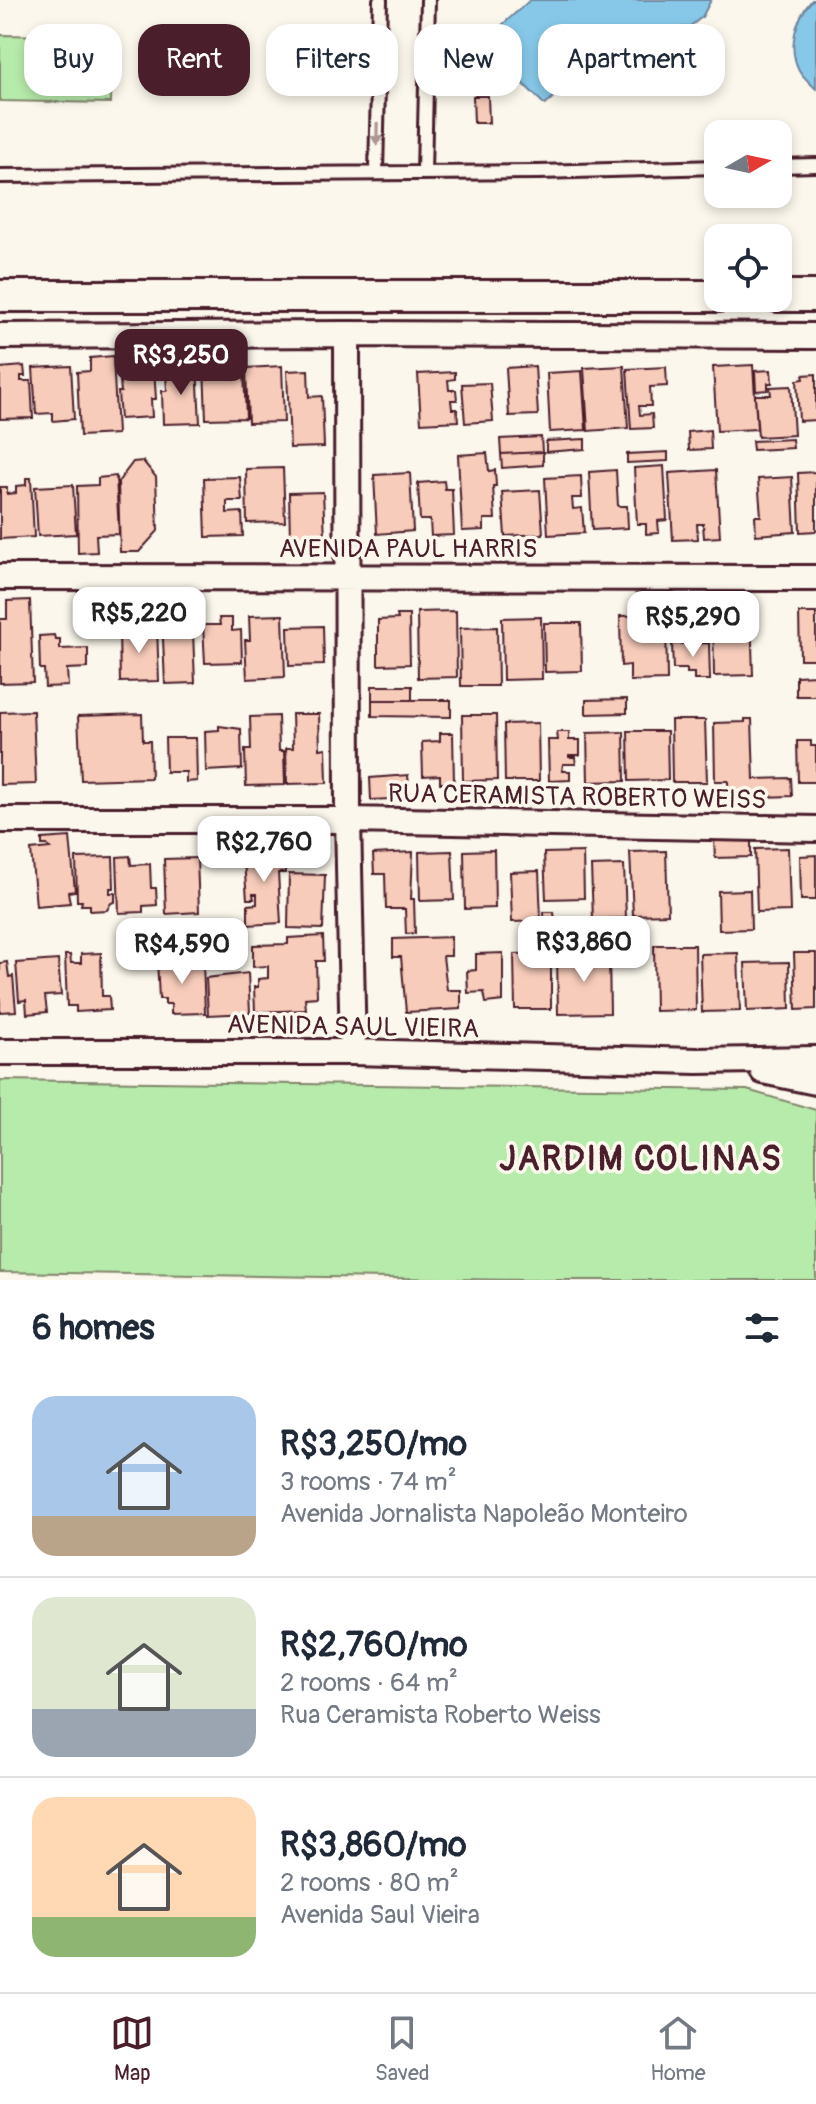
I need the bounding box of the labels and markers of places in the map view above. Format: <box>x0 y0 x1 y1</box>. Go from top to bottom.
pin: R$3,250 <box>107 329 255 397</box>
pin: R$5,220 <box>65 587 213 655</box>
pin: R$5,290 <box>619 591 767 659</box>
pin: R$2,760 <box>190 816 338 884</box>
pin: R$3,860 <box>510 916 658 984</box>
pin: R$4,590 <box>108 918 256 986</box>

